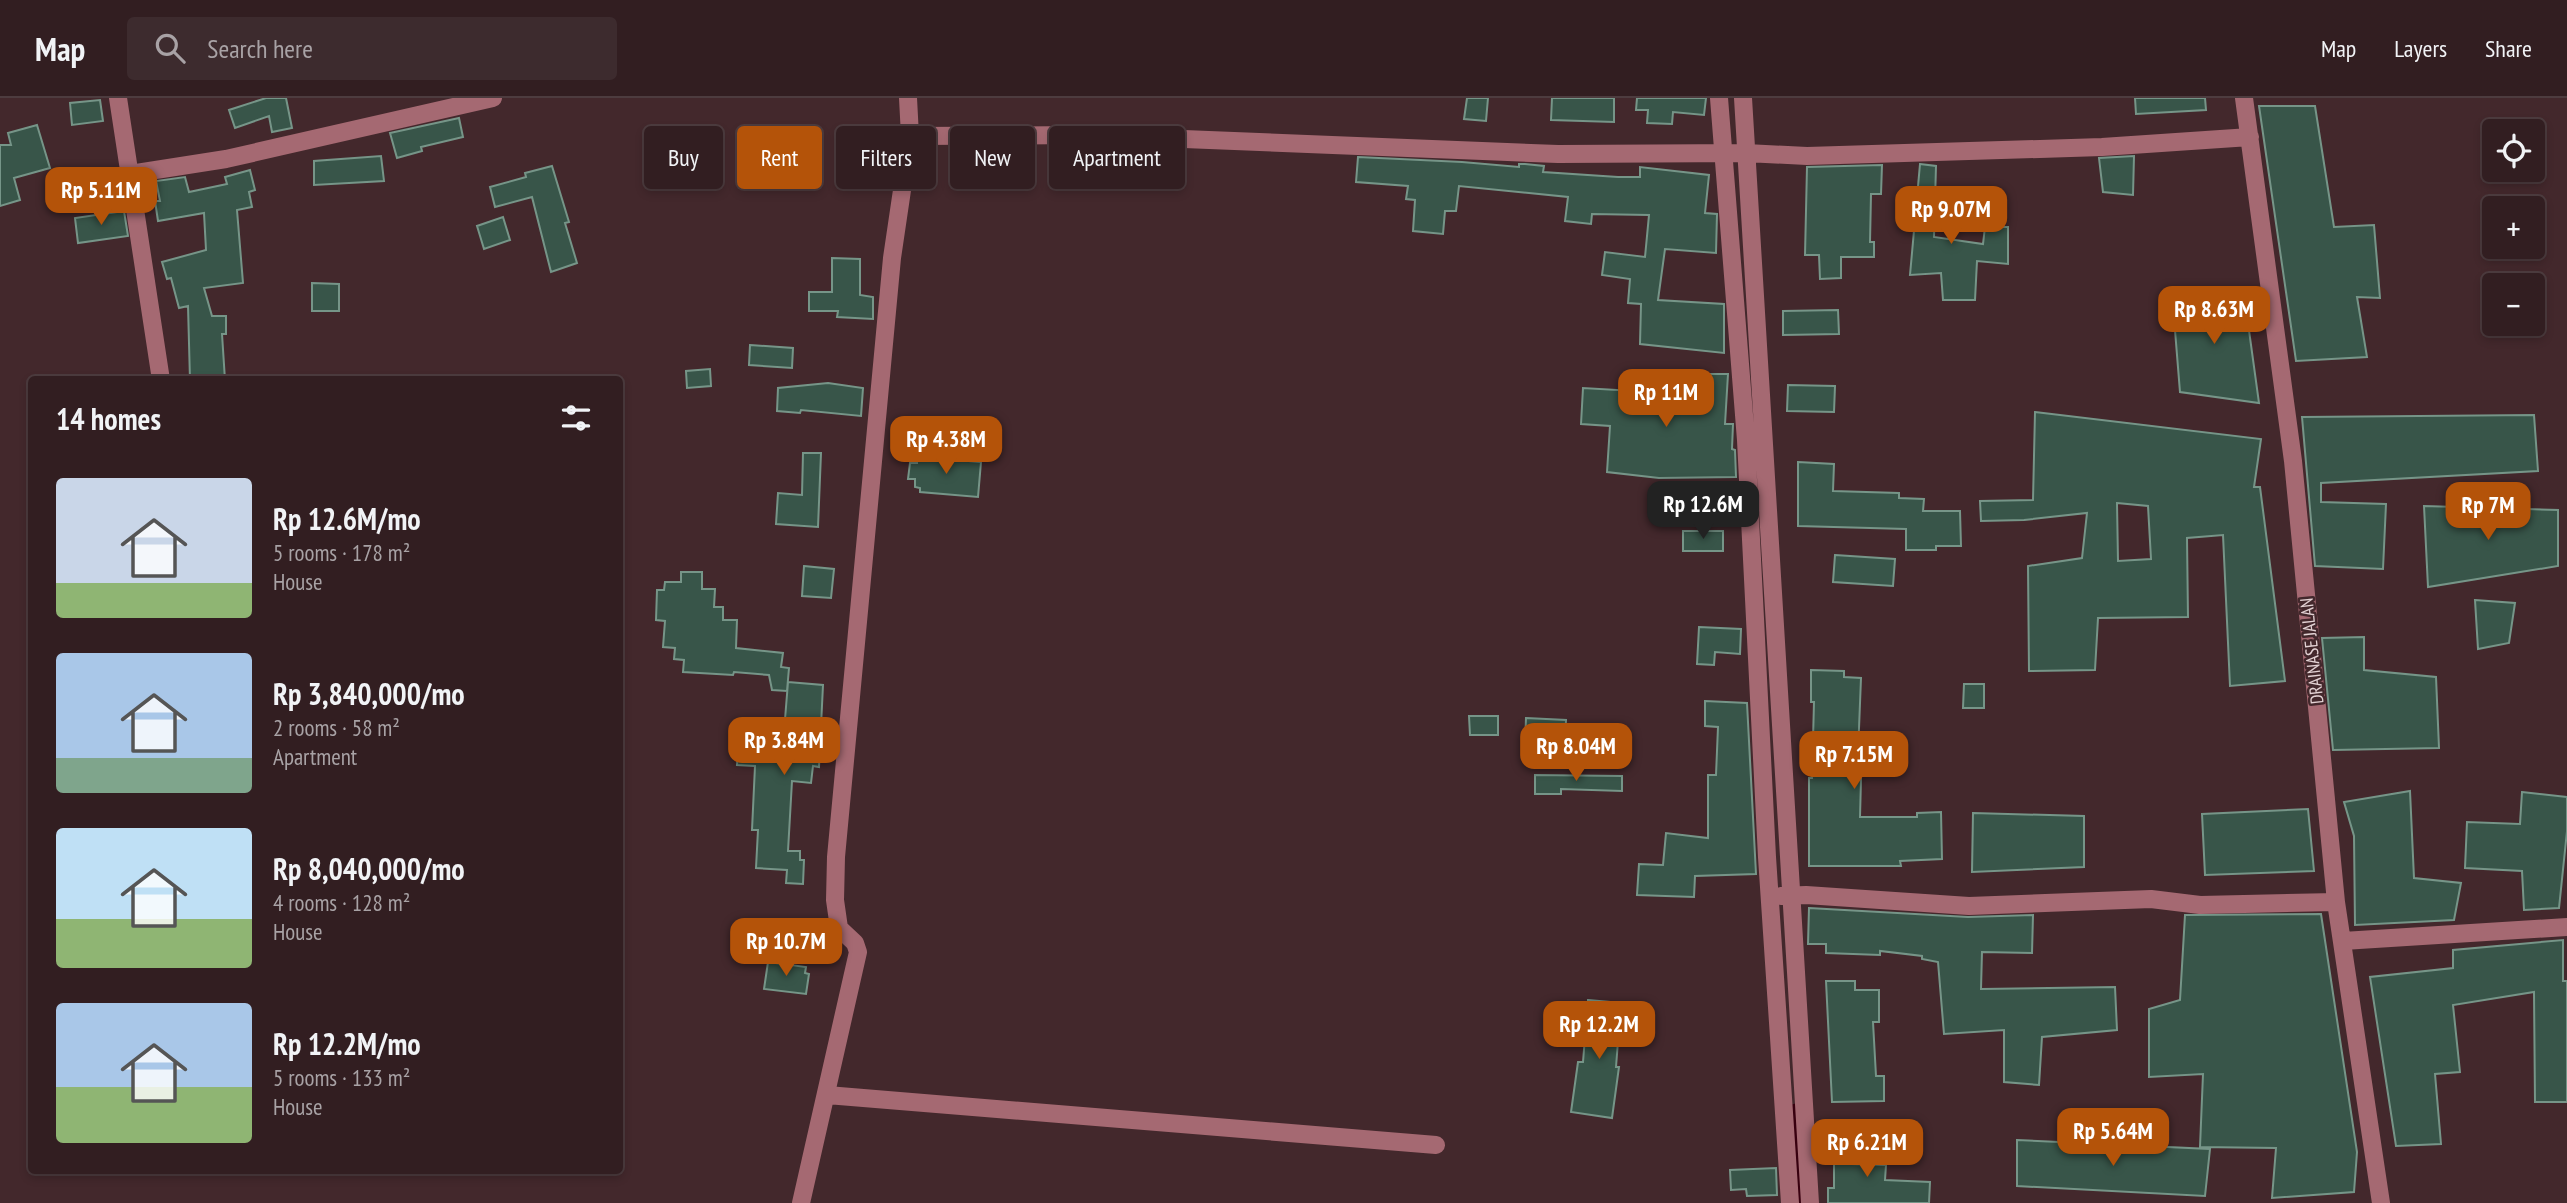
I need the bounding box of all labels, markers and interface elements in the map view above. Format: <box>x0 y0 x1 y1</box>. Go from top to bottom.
search box <box>127 17 617 80</box>
text: Map <box>35 27 85 70</box>
icon: search <box>151 29 189 67</box>
text: Search here <box>207 32 313 65</box>
text: Map <box>2321 33 2356 64</box>
text: Layers <box>2394 33 2447 64</box>
text: Share <box>2485 33 2532 64</box>
map controls <box>2482 119 2545 336</box>
button: locate <box>2482 119 2545 182</box>
chip: Buy <box>644 126 723 189</box>
chip: Rent <box>737 126 822 189</box>
chip: Filters <box>836 126 936 189</box>
chip: New <box>950 126 1035 189</box>
chip: Apartment <box>1049 126 1185 189</box>
pin: Rp 5.11M <box>29 167 173 227</box>
text: Rp 5.11M <box>61 175 141 204</box>
pin: Rp 9.07M <box>1879 186 2023 246</box>
text: Rp 9.07M <box>1911 194 1991 223</box>
button: + <box>2482 196 2545 259</box>
button: − <box>2482 273 2545 336</box>
pin: Rp 8.63M <box>2142 286 2286 346</box>
text: Rp 8.63M <box>2174 294 2254 323</box>
pin: Rp 11M <box>1609 370 1723 429</box>
text: Rp 11M <box>1634 377 1698 406</box>
text: 14 homes <box>56 399 161 438</box>
icon: filters <box>557 399 595 437</box>
pin: Rp 4.38M <box>874 416 1018 476</box>
text: Rp 4.38M <box>906 424 986 453</box>
pin: Rp 12.6M <box>1631 482 1775 541</box>
pin: Rp 7M <box>2439 482 2537 542</box>
text: Rp 12.6M <box>1663 489 1743 518</box>
text: Rp 7M <box>2462 490 2514 519</box>
text: Rp 12.6M/mo <box>273 499 421 538</box>
icon: home <box>112 506 196 590</box>
text: 5 rooms · 178 m² <box>273 538 410 567</box>
text: House <box>273 567 323 596</box>
street label: DRAINASE JALAN <box>2295 597 2329 705</box>
text: Rp 3,840,000/mo <box>273 674 465 713</box>
icon: home <box>112 681 196 765</box>
text: 2 rooms · 58 m² <box>273 713 400 742</box>
pin: Rp 3.84M <box>712 718 856 777</box>
pin: Rp 8.04M <box>1504 724 1648 783</box>
text: Rp 3.84M <box>744 725 824 754</box>
text: Rp 8.04M <box>1536 731 1616 760</box>
pin: Rp 7.15M <box>1782 732 1926 791</box>
text: Rp 7.15M <box>1815 739 1893 768</box>
text: Apartment <box>273 742 357 771</box>
text: Rp 8,040,000/mo <box>273 849 465 888</box>
icon: home <box>112 856 196 940</box>
text: 4 rooms · 128 m² <box>273 888 410 917</box>
text: House <box>273 917 323 946</box>
pin: Rp 10.7M <box>714 918 858 978</box>
text: Rp 10.7M <box>746 926 826 955</box>
pin: Rp 12.2M <box>1527 1002 1671 1061</box>
text: Rp 12.2M <box>1559 1009 1639 1038</box>
text: Rp 12.2M/mo <box>273 1024 421 1063</box>
icon: home <box>112 1031 196 1115</box>
text: 5 rooms · 133 m² <box>273 1063 410 1092</box>
text: House <box>273 1092 323 1121</box>
pin: Rp 5.64M <box>2041 1108 2185 1168</box>
text: Rp 5.64M <box>2073 1116 2153 1145</box>
pin: Rp 6.21M <box>1795 1119 1939 1179</box>
text: Rp 6.21M <box>1827 1127 1907 1156</box>

